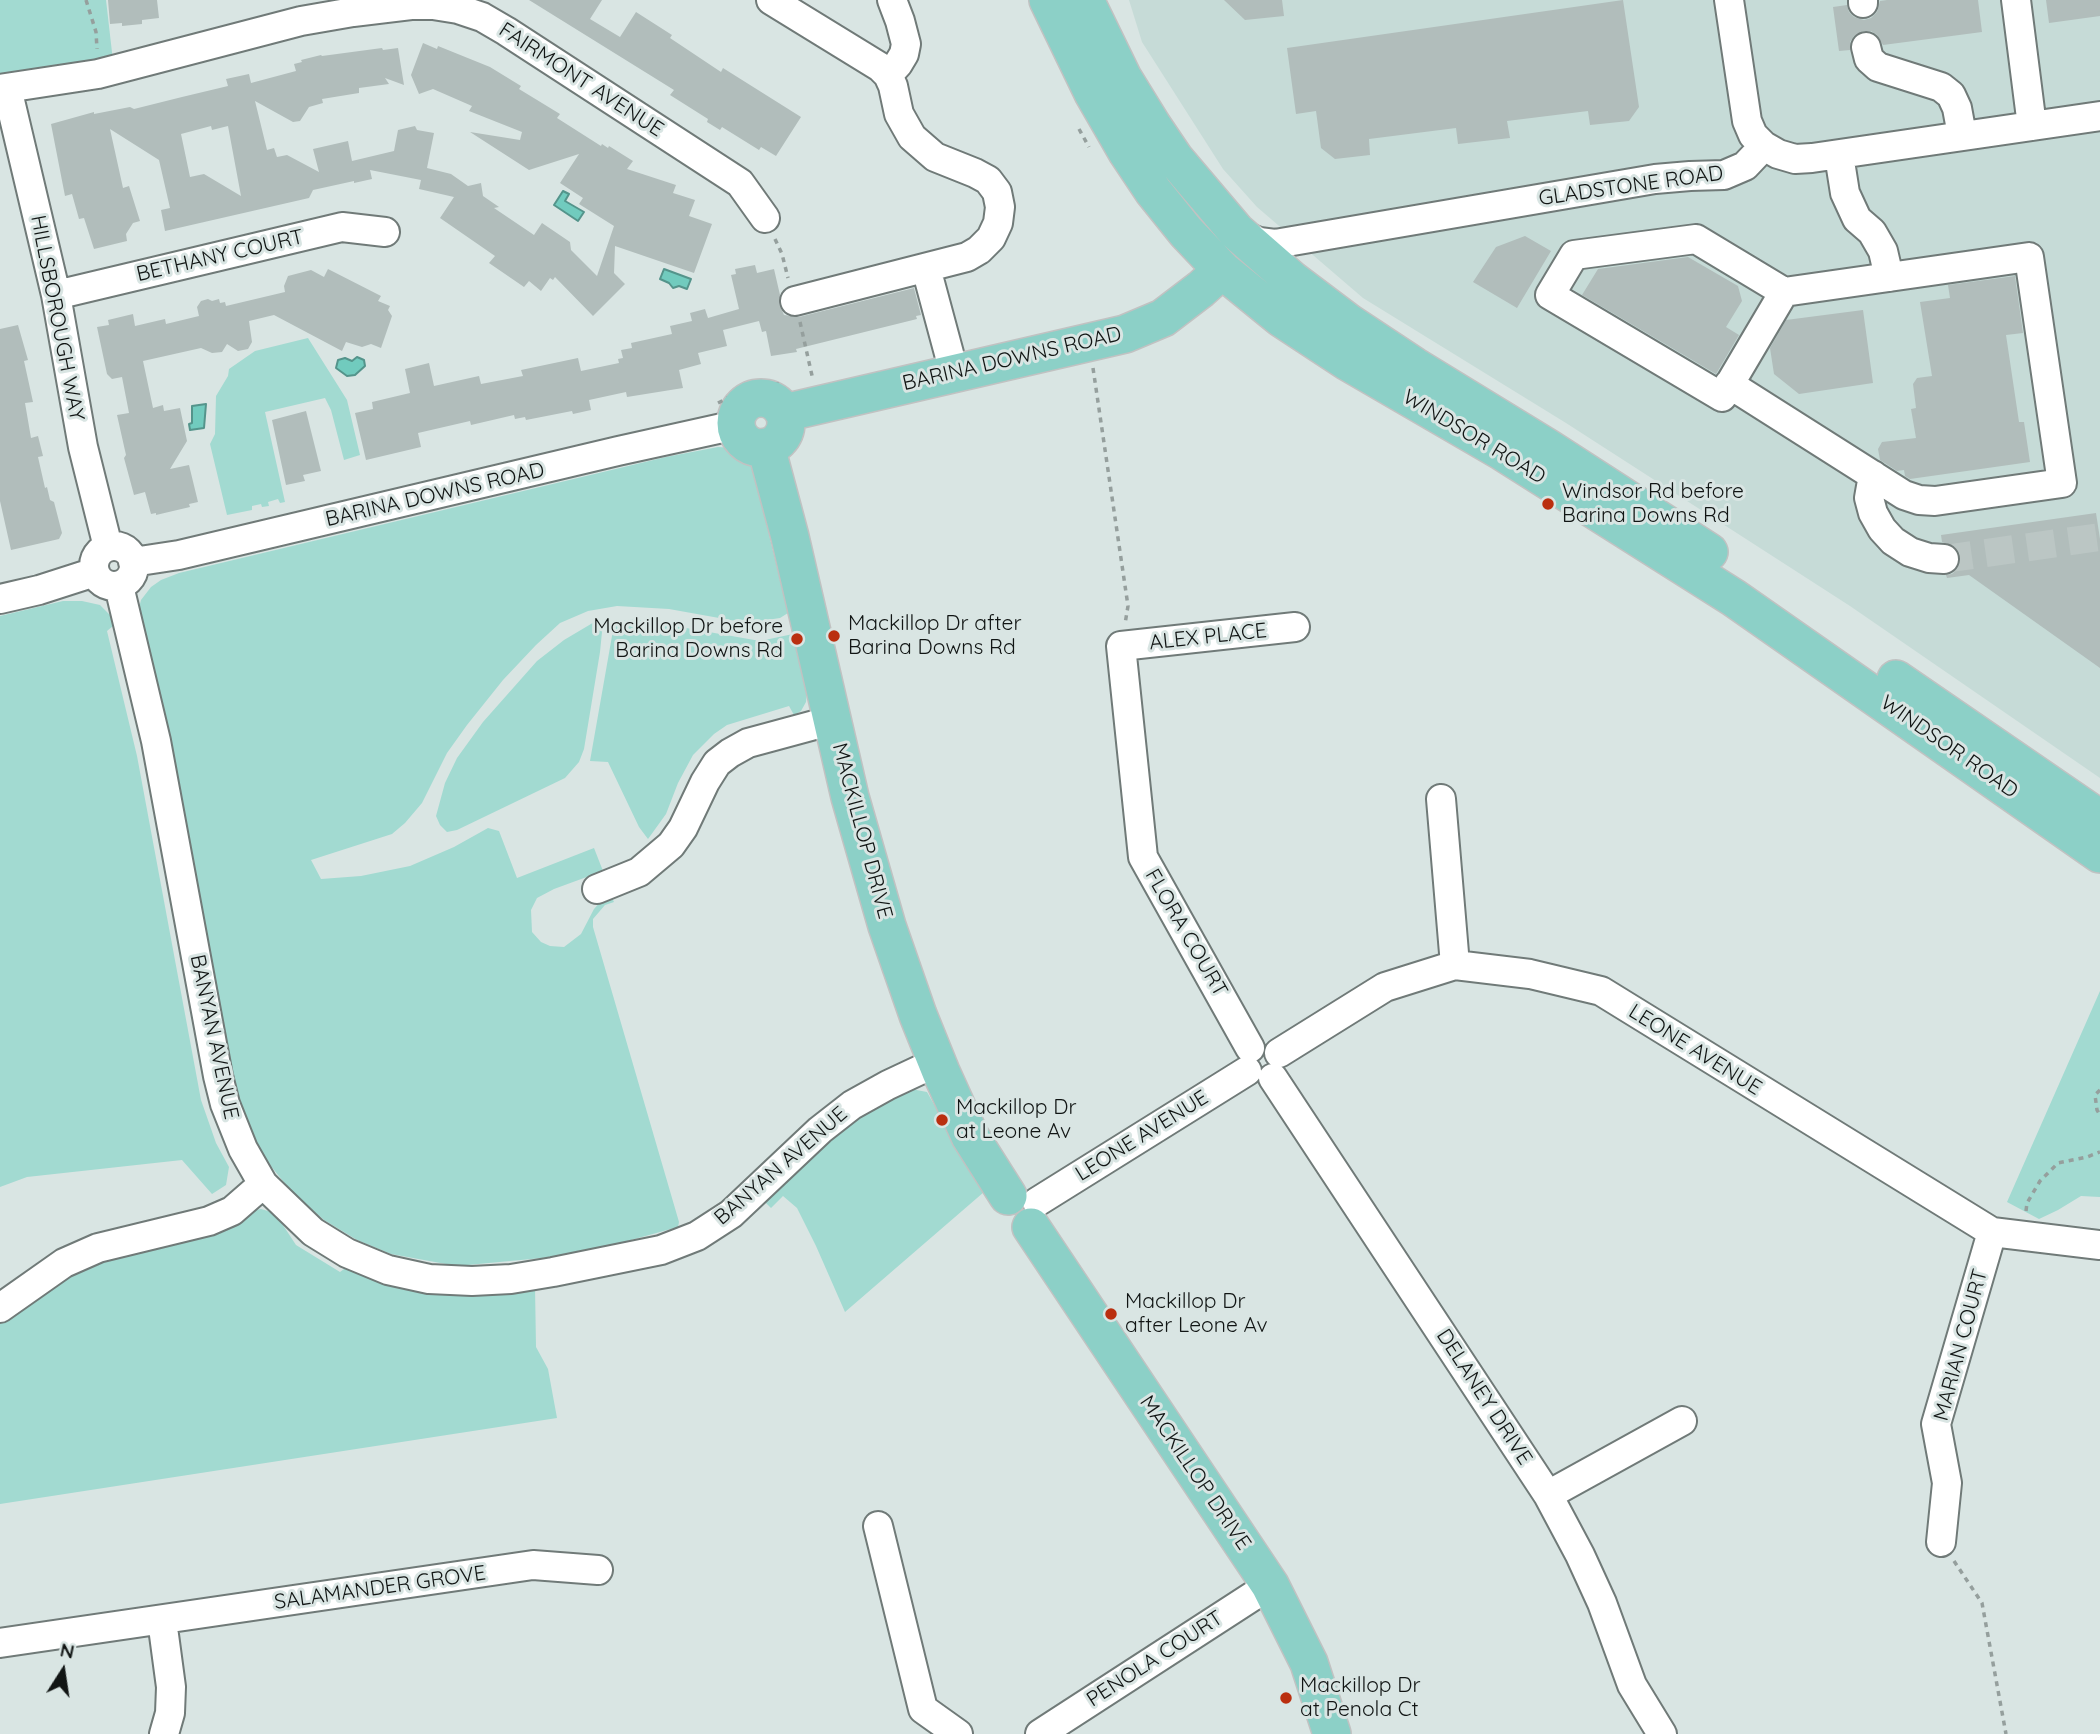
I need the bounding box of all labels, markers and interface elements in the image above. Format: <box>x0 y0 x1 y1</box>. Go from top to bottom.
street label: FAIRMONT AVENUE <box>494 17 668 143</box>
street label: GLADSTONE ROAD <box>1537 161 1725 211</box>
street label: HILLSBOROUGH WAY <box>25 213 89 423</box>
street label: BETHANY COURT <box>134 224 306 288</box>
street label: BARINA DOWNS ROAD <box>900 322 1124 396</box>
street label: WINDSOR ROAD <box>1398 384 1550 490</box>
street label: BARINA DOWNS ROAD <box>323 458 547 532</box>
place label: Windsor Rd before Barina Downs Rd <box>1562 479 1744 529</box>
marker: Windsor Rd before Barina Downs Rd <box>1540 496 1556 512</box>
place label: Mackillop Dr after Barina Downs Rd <box>848 611 1022 661</box>
place label: Mackillop Dr before Barina Downs Rd <box>593 614 783 664</box>
street label: ALEX PLACE <box>1148 618 1268 656</box>
marker: Mackillop Dr after Barina Downs Rd <box>826 628 842 644</box>
marker: Mackillop Dr before Barina Downs Rd <box>789 631 805 647</box>
street label: WINDSOR ROAD <box>1875 690 2023 804</box>
street label: MACKILLOP DRIVE <box>826 740 898 922</box>
street label: FLORA COURT <box>1139 865 1233 1001</box>
street label: BANYAN AVENUE <box>184 952 244 1122</box>
street label: LEONE AVENUE <box>1624 999 1766 1101</box>
street label: LEONE AVENUE <box>1071 1085 1213 1187</box>
place label: Mackillop Dr at Leone Av <box>956 1095 1076 1145</box>
street label: BANYAN AVENUE <box>709 1101 853 1231</box>
marker: Mackillop Dr at Leone Av <box>934 1112 950 1128</box>
street label: MARIAN COURT <box>1929 1266 1993 1424</box>
place label: Mackillop Dr after Leone Av <box>1125 1289 1268 1339</box>
marker: Mackillop Dr after Leone Av <box>1103 1306 1119 1322</box>
street label: DELANEY DRIVE <box>1431 1324 1537 1470</box>
street label: MACKILLOP DRIVE <box>1134 1391 1256 1555</box>
street label: SALAMANDER GROVE <box>273 1561 487 1615</box>
street label: PENOLA COURT <box>1082 1606 1228 1712</box>
north arrow <box>28 1636 98 1706</box>
text: N <box>58 1637 77 1664</box>
place label: Mackillop Dr at Penola Ct <box>1300 1673 1420 1723</box>
marker: Mackillop Dr at Penola Ct <box>1278 1690 1294 1706</box>

